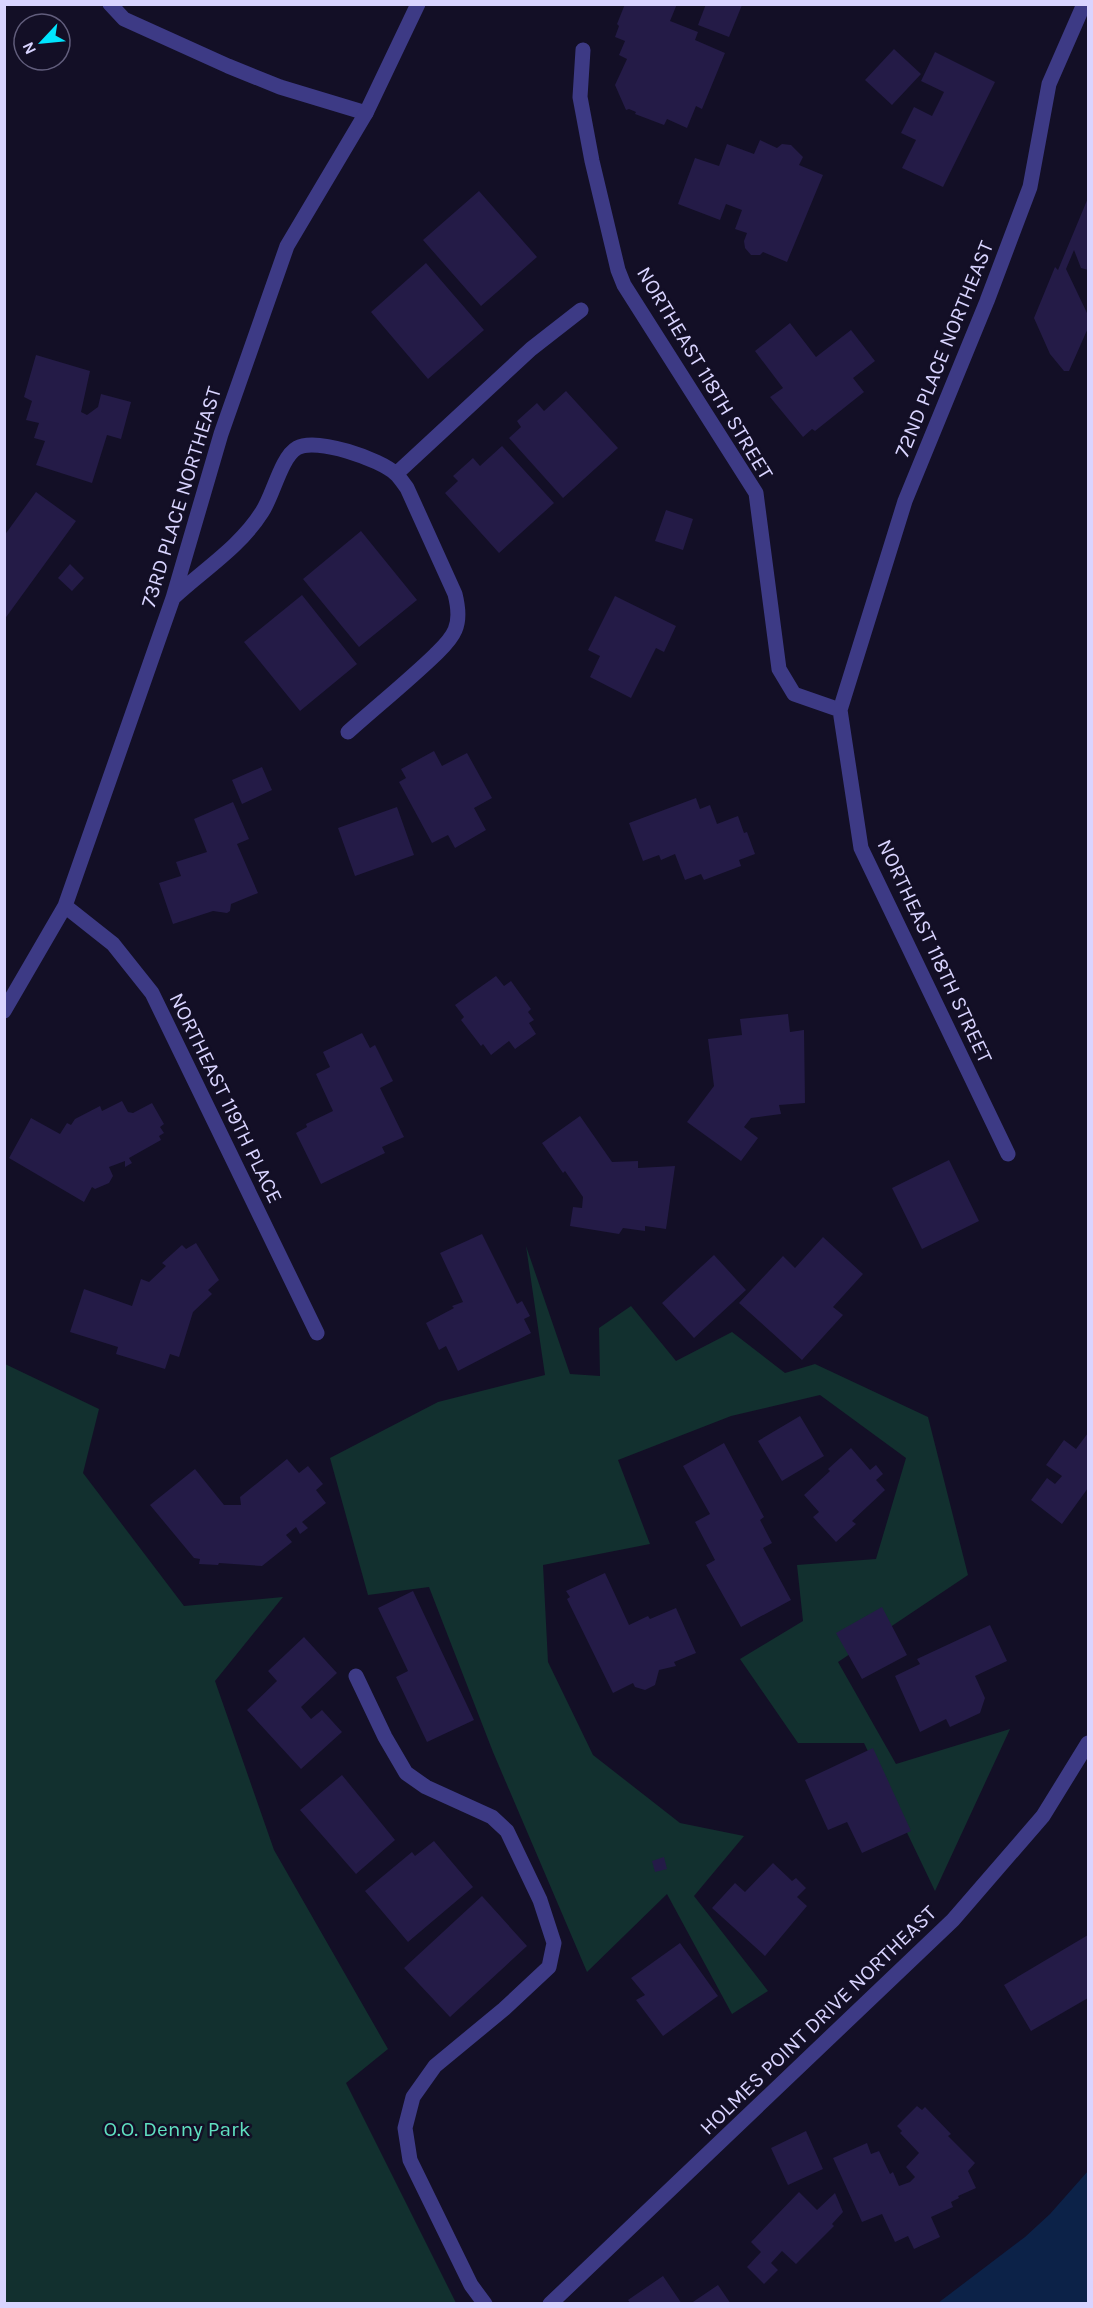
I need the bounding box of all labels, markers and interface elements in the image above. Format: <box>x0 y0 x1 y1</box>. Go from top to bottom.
north arrow <box>12 12 72 72</box>
text: N <box>18 39 40 58</box>
street label: 72ND PLACE NORTHEAST <box>890 237 999 460</box>
street label: NORTHEAST 118TH STREET <box>632 262 778 484</box>
street label: 73RD PLACE NORTHEAST <box>136 383 226 610</box>
street label: NORTHEAST 118TH STREET <box>873 835 998 1067</box>
street label: NORTHEAST 119TH PLACE <box>165 989 287 1207</box>
street label: HOLMES POINT DRIVE NORTHEAST <box>695 1900 941 2140</box>
park label: O.O. Denny Park <box>104 2117 251 2141</box>

